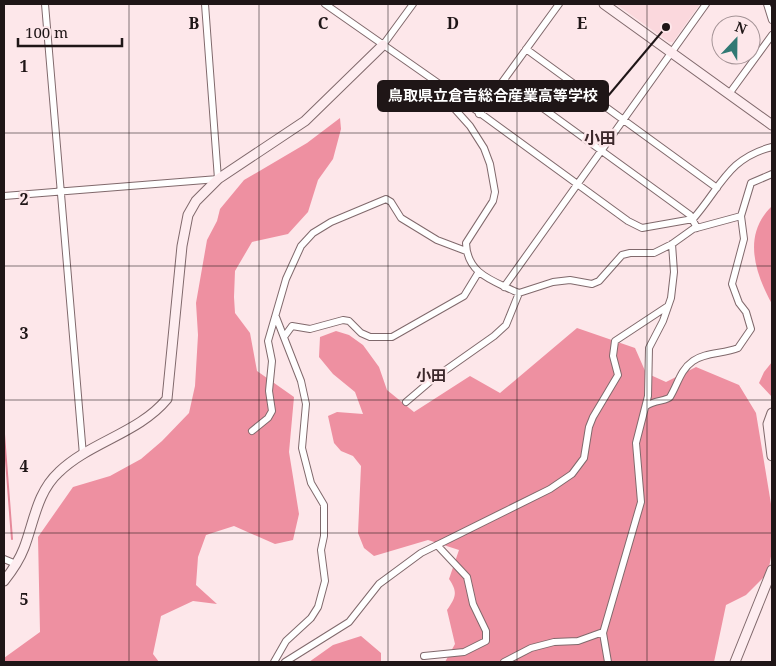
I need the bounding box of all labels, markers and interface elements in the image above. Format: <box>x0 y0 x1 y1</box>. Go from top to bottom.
text: B <box>189 12 200 34</box>
text: C <box>318 12 329 34</box>
text: D <box>447 12 459 34</box>
text: E <box>577 12 587 34</box>
scale bar <box>18 15 121 47</box>
north arrow <box>711 15 761 65</box>
text: N <box>732 17 750 38</box>
text: 100 m <box>25 22 68 42</box>
text: 1 <box>19 55 29 77</box>
callout: 鳥取県立倉吉総合産業高等学校 <box>378 81 608 111</box>
text: 鳥取県立倉吉総合産業高等学校 <box>388 85 598 105</box>
district label: 小田 <box>584 127 616 149</box>
text: 2 <box>19 188 29 210</box>
text: 3 <box>19 322 29 344</box>
district label: 小田 <box>416 365 446 385</box>
text: 4 <box>19 455 29 477</box>
text: 5 <box>19 588 29 610</box>

